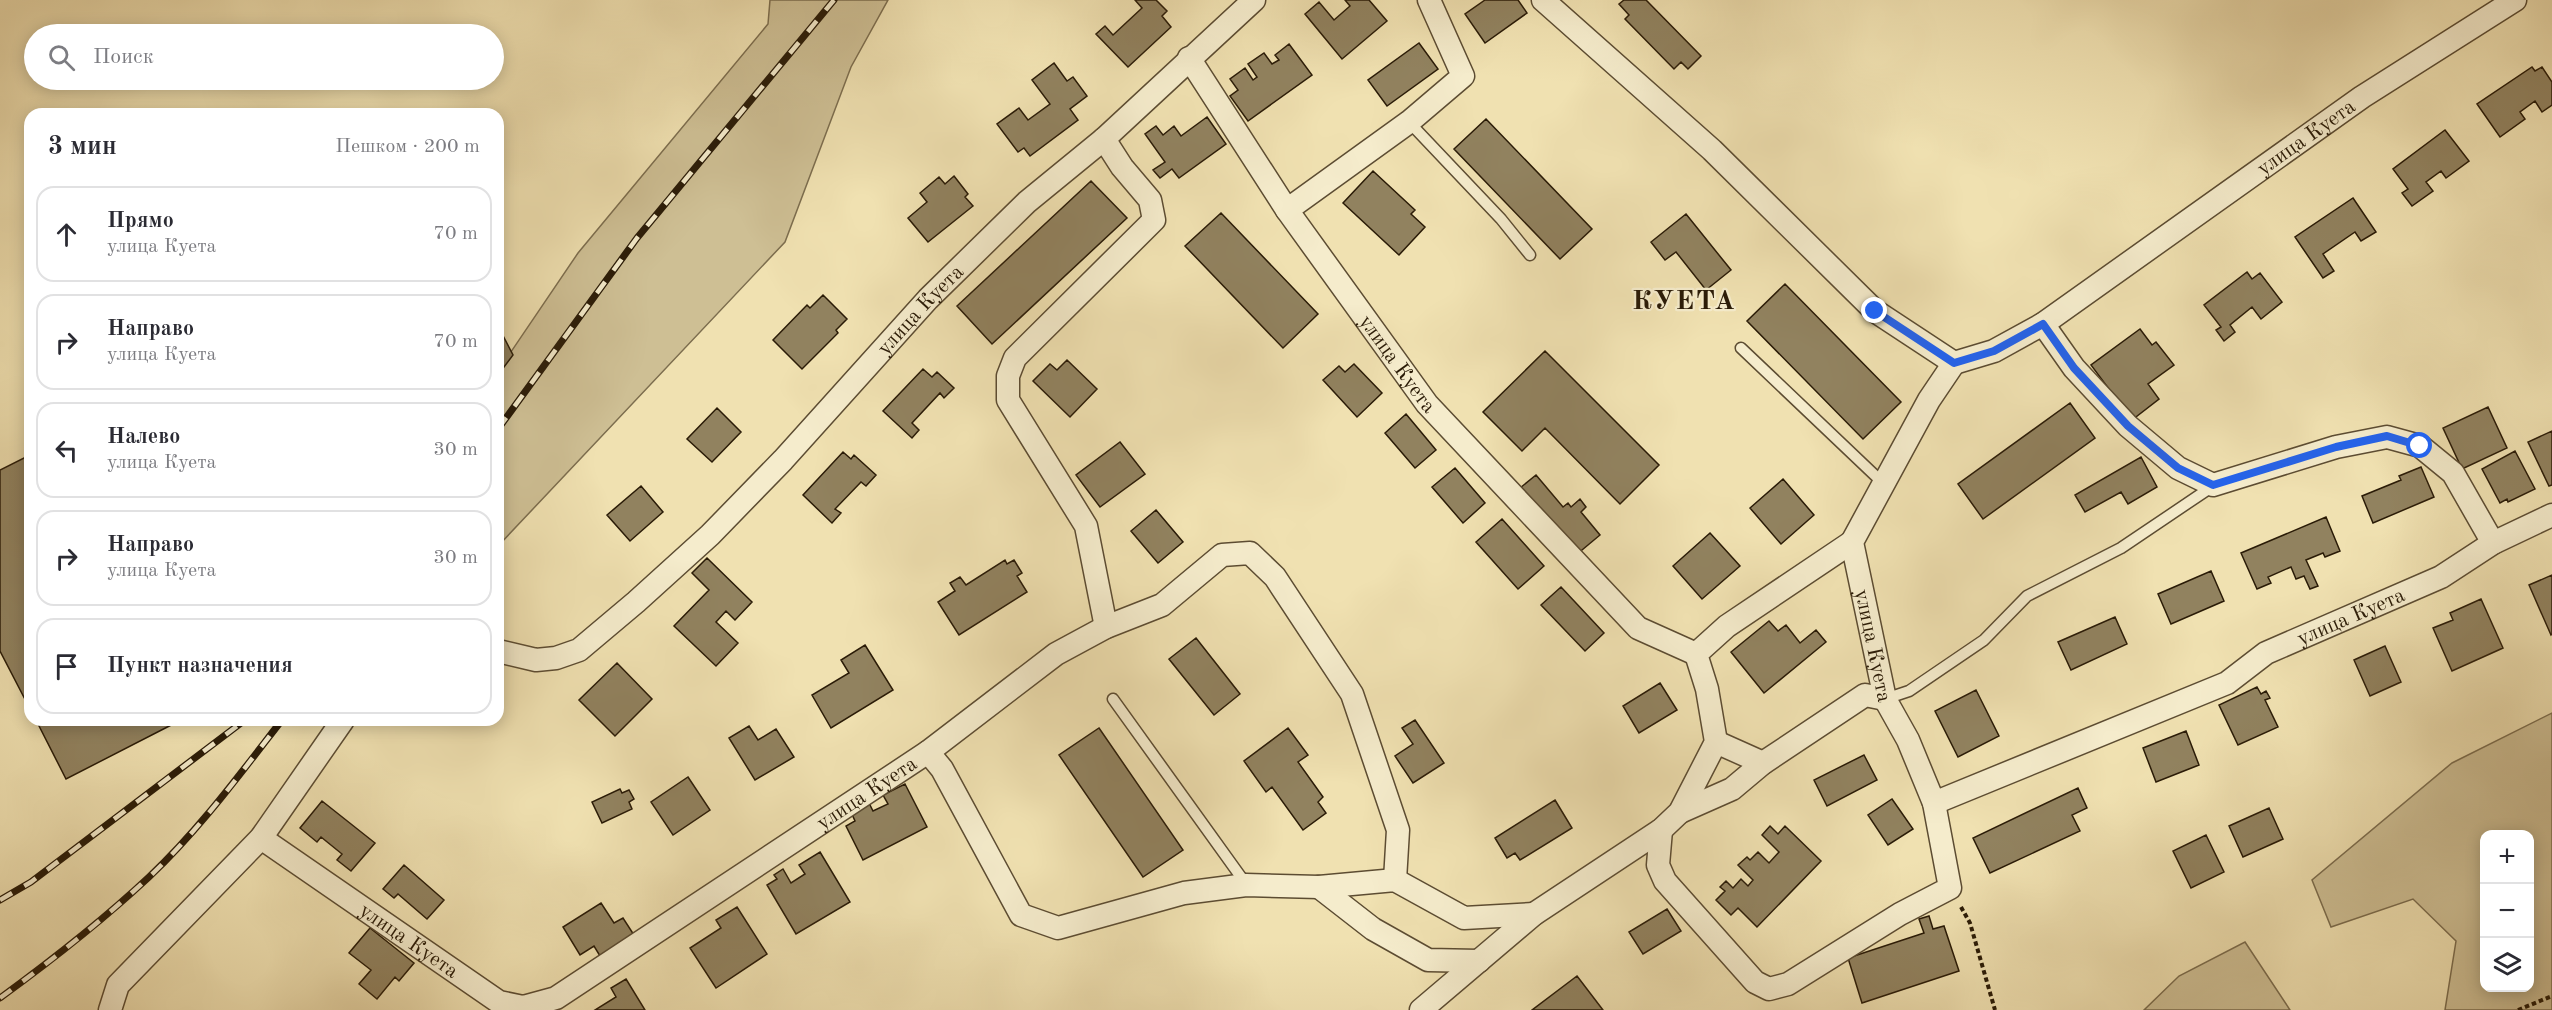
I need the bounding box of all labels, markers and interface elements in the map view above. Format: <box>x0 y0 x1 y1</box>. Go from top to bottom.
search box <box>24 24 504 90</box>
icon: search <box>45 41 78 74</box>
text: Поиск <box>93 46 154 68</box>
street label: улица Куета <box>2254 96 2360 180</box>
text: 3 мин <box>48 134 117 160</box>
text: Пешком · 200 m <box>335 137 480 157</box>
text: Прямо <box>107 210 174 232</box>
icon: ahead <box>50 218 83 251</box>
text: 70 m <box>433 224 478 244</box>
text: улица Куета <box>107 237 216 257</box>
street label: улица Куета <box>874 262 968 360</box>
district label: КУЕТА <box>1632 288 1736 315</box>
route end <box>1861 297 1887 323</box>
street label: улица Куета <box>1354 312 1439 418</box>
text: Направо <box>107 318 194 340</box>
icon: right <box>50 326 83 359</box>
text: 70 m <box>433 332 478 352</box>
text: улица Куета <box>107 345 216 365</box>
text: Налево <box>107 426 180 448</box>
route start <box>2406 432 2432 458</box>
icon: left <box>50 434 83 467</box>
text: 30 m <box>433 440 478 460</box>
text: улица Куета <box>107 453 216 473</box>
text: Направо <box>107 534 194 556</box>
icon: right <box>50 542 83 575</box>
text: 30 m <box>433 548 478 568</box>
text: улица Куета <box>107 561 216 581</box>
street label: улица Куета <box>2294 585 2408 650</box>
street label: улица Куета <box>1850 587 1894 704</box>
icon: arrive <box>50 650 83 683</box>
text: Пункт назначения <box>107 655 293 677</box>
street label: улица Куета <box>814 753 921 834</box>
map controls <box>2480 830 2534 992</box>
button: + <box>2480 830 2534 884</box>
button: − <box>2480 884 2534 938</box>
street label: улица Куета <box>355 900 462 983</box>
button: layers <box>2480 938 2534 992</box>

